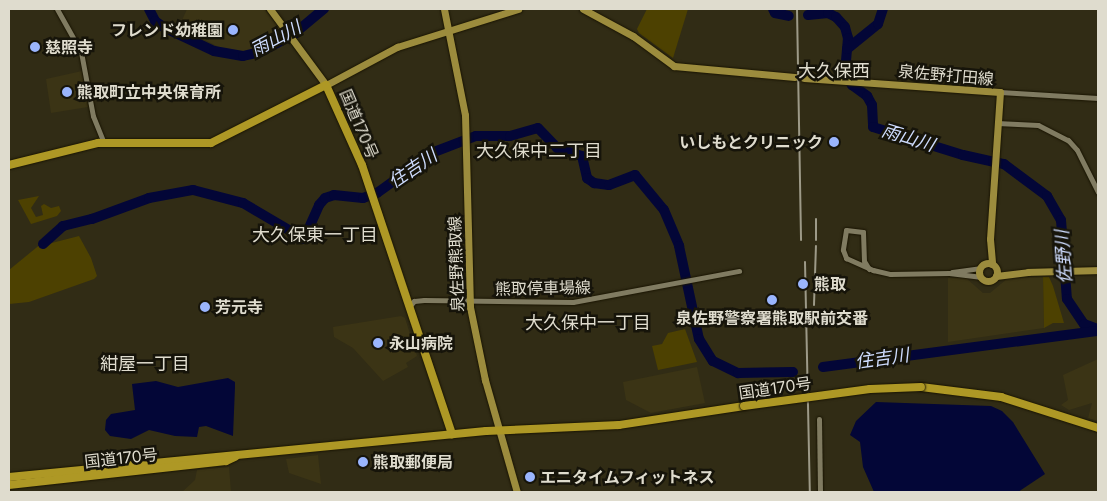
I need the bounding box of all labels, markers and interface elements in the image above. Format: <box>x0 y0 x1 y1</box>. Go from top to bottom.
water label: 雨山川 <box>247 17 305 61</box>
place label: フレンド幼稚園 <box>111 20 223 40</box>
marker: フレンド幼稚園 <box>227 24 239 36</box>
place label: 慈照寺 <box>45 37 93 57</box>
marker: 慈照寺 <box>29 41 41 53</box>
district label: 大久保西 <box>798 60 870 82</box>
street label: 泉佐野打田線 <box>897 61 995 89</box>
place label: 熊取町立中央保育所 <box>77 82 221 102</box>
marker: 熊取町立中央保育所 <box>61 86 73 98</box>
street label: 国道170号 <box>336 86 382 162</box>
water label: 雨山川 <box>879 120 937 156</box>
place label: いしもとクリニック <box>679 132 823 152</box>
marker: いしもとクリニック <box>827 135 841 149</box>
district label: 大久保中二丁目 <box>476 140 602 162</box>
water label: 住吉川 <box>385 145 441 193</box>
street label: 泉佐野熊取線 <box>445 216 467 312</box>
district label: 大久保東一丁目 <box>252 224 378 246</box>
water label: 佐野川 <box>1051 229 1077 285</box>
place label: 熊取 <box>814 274 846 294</box>
marker: 熊取 <box>796 277 810 291</box>
street label: 熊取停車場線 <box>495 278 591 298</box>
marker: 泉佐野警察署熊取駅前交番 <box>766 294 778 306</box>
place label: 芳元寺 <box>215 297 263 317</box>
marker: 芳元寺 <box>199 301 211 313</box>
place label: 泉佐野警察署熊取駅前交番 <box>676 308 868 328</box>
district label: 大久保中一丁目 <box>525 312 651 334</box>
place label: 永山病院 <box>389 333 453 353</box>
marker: 永山病院 <box>371 336 385 350</box>
water label: 住吉川 <box>854 345 910 373</box>
district label: 紺屋一丁目 <box>100 353 190 375</box>
street label: 国道170号 <box>737 373 813 403</box>
street label: 国道170号 <box>83 445 159 471</box>
place label: 熊取郵便局 <box>373 452 453 472</box>
marker: 熊取郵便局 <box>357 456 369 468</box>
place label: エニタイムフィットネス <box>540 467 716 487</box>
marker: エニタイムフィットネス <box>524 471 536 483</box>

